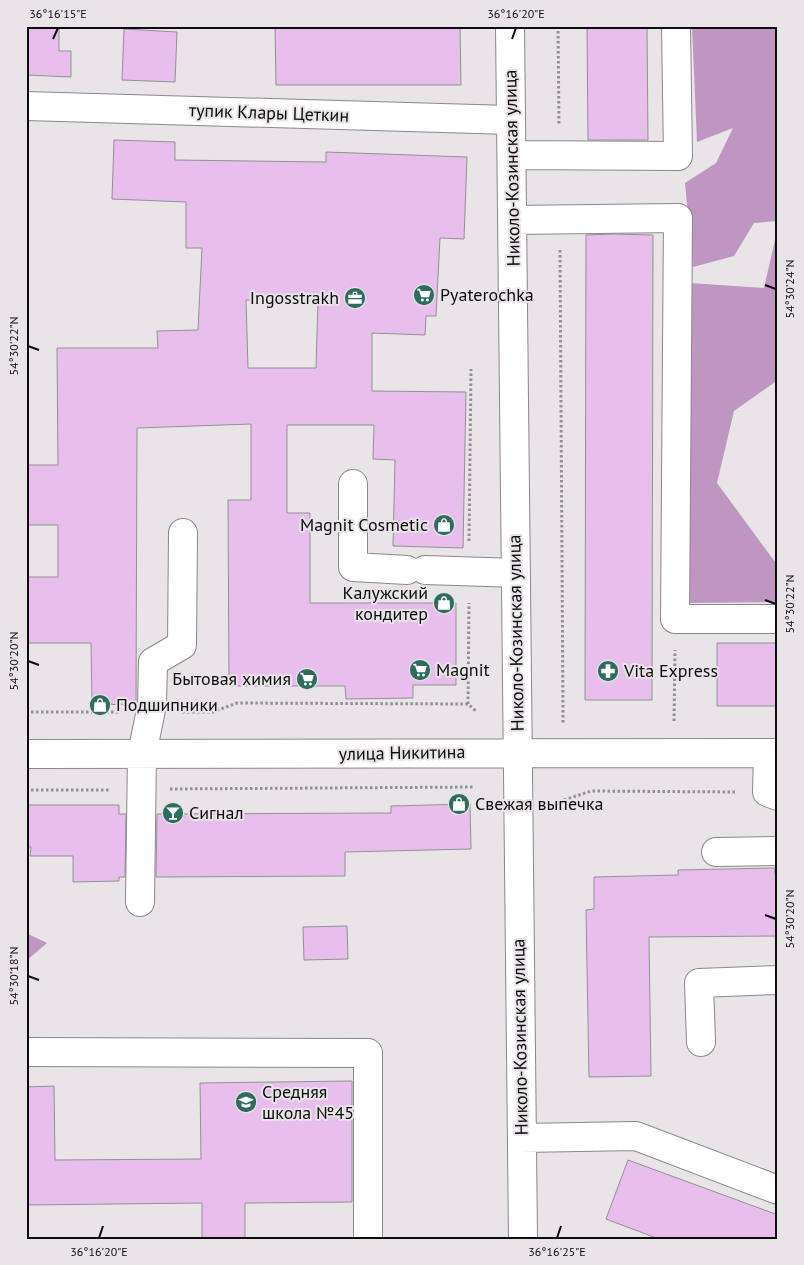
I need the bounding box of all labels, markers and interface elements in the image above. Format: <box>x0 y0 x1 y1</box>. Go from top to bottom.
text: 36°16'15"E <box>29 6 87 21</box>
text: 36°16'20"E <box>487 6 545 21</box>
street label: Николо-Козинская улица <box>498 69 525 267</box>
street label: тупик Клары Цеткин <box>189 98 349 127</box>
text: 54°30'24"N <box>782 259 797 319</box>
supermarket icon: Pyaterochka <box>412 283 436 307</box>
place label: Pyaterochka <box>440 283 534 306</box>
place label: Ingosstrakh <box>250 286 339 309</box>
office icon: Ingosstrakh <box>343 286 367 310</box>
text: 54°30'22"N <box>6 316 21 376</box>
place label: Magnit Cosmetic <box>300 513 428 536</box>
shop icon: Magnit Cosmetic <box>432 513 456 537</box>
street label: Николо-Козинская улица <box>502 534 529 732</box>
text: 54°30'22"N <box>782 574 797 634</box>
place label: Калужский кондитер <box>343 581 428 625</box>
shop icon: Калужский кондитер <box>432 591 456 615</box>
text: 54°30'20"N <box>6 631 21 691</box>
supermarket icon: Magnit <box>408 658 432 682</box>
place label: Magnit <box>436 658 490 681</box>
pharmacy icon: Vita Express <box>596 659 620 683</box>
place label: Vita Express <box>623 659 718 682</box>
place label: Бытовая химия <box>172 667 291 690</box>
supermarket icon: Бытовая химия <box>295 667 319 691</box>
shop icon: Подшипники <box>88 693 112 717</box>
place label: Подшипники <box>116 693 218 716</box>
street label: улица Никитина <box>338 740 465 765</box>
shop icon: Свежая выпечка <box>447 792 471 816</box>
place label: Свежая выпечка <box>475 792 603 815</box>
bar icon: Сигнал <box>161 801 185 825</box>
place label: Сигнал <box>189 801 243 824</box>
text: 54°30'20"N <box>782 889 797 949</box>
street label: Николо-Козинская улица <box>506 938 533 1136</box>
text: 54°30'18"N <box>6 946 21 1006</box>
place label: Средняя школа №45 <box>262 1080 354 1124</box>
school or university icon: Средняя школа №45 <box>234 1090 258 1114</box>
text: 36°16'20"E <box>70 1244 128 1259</box>
text: 36°16'25"E <box>528 1244 586 1259</box>

